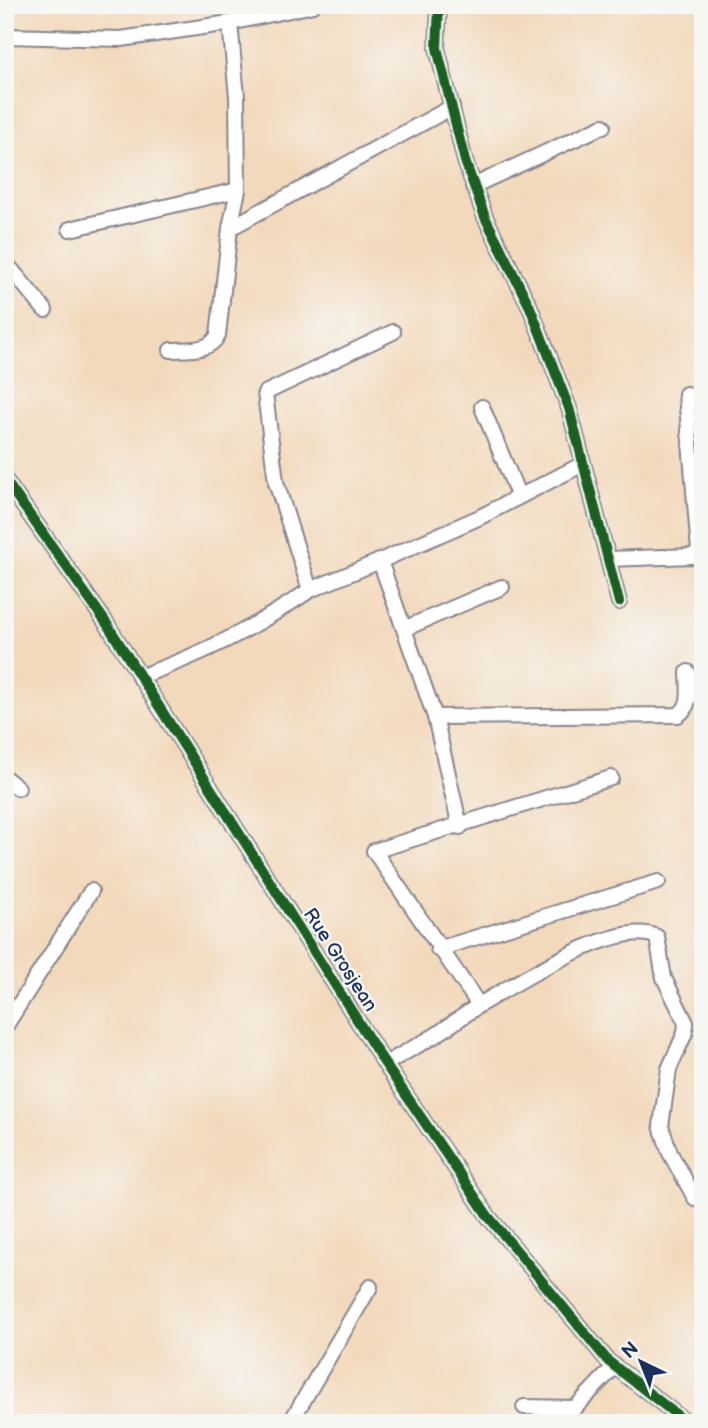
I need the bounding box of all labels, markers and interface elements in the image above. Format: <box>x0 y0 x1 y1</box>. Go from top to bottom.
street label: Rue Grosjean <box>298 904 382 1016</box>
north arrow <box>606 1326 676 1396</box>
text: N <box>617 1337 643 1364</box>

